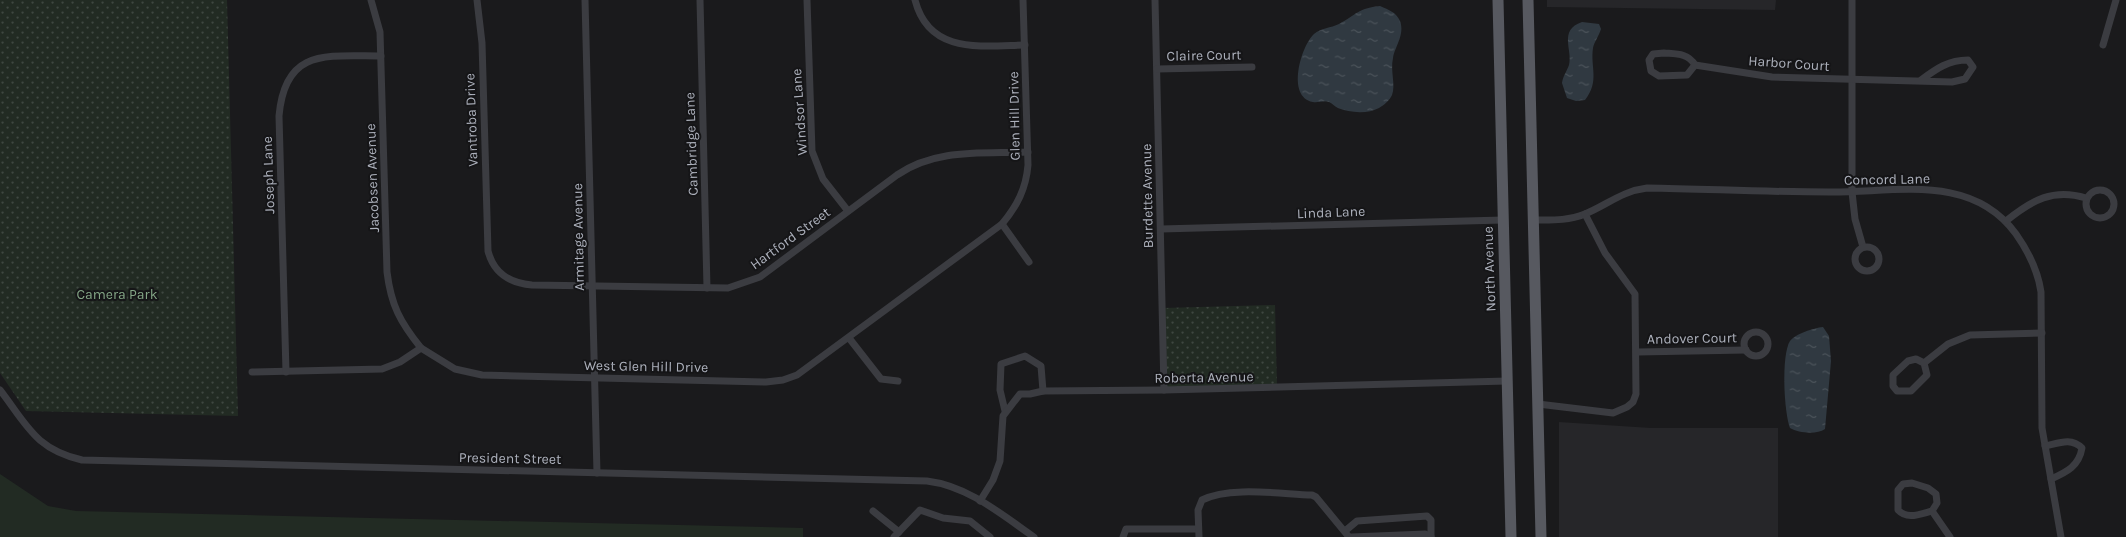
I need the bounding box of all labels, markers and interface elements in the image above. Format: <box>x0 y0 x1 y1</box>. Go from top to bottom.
street label: Claire Court <box>1166 46 1242 65</box>
street label: Harbor Court <box>1748 52 1830 75</box>
street label: Windsor Lane <box>788 68 811 156</box>
street label: Glen Hill Drive <box>1005 71 1024 161</box>
street label: Vantroba Drive <box>461 73 482 167</box>
street label: Cambridge Lane <box>681 92 702 196</box>
street label: Jacobsen Avenue <box>362 123 383 233</box>
street label: Joseph Lane <box>259 136 278 214</box>
street label: Burdette Avenue <box>1138 143 1157 249</box>
street label: Concord Lane <box>1844 170 1930 189</box>
street label: Armitage Avenue <box>569 183 588 291</box>
street label: Linda Lane <box>1297 203 1365 222</box>
street label: Hartford Street <box>747 204 834 273</box>
street label: North Avenue <box>1480 226 1499 312</box>
park label: Camera Park <box>76 286 158 303</box>
street label: Andover Court <box>1647 329 1737 348</box>
street label: West Glen Hill Drive <box>584 357 708 376</box>
street label: Roberta Avenue <box>1154 368 1254 387</box>
street label: President Street <box>459 449 561 468</box>

